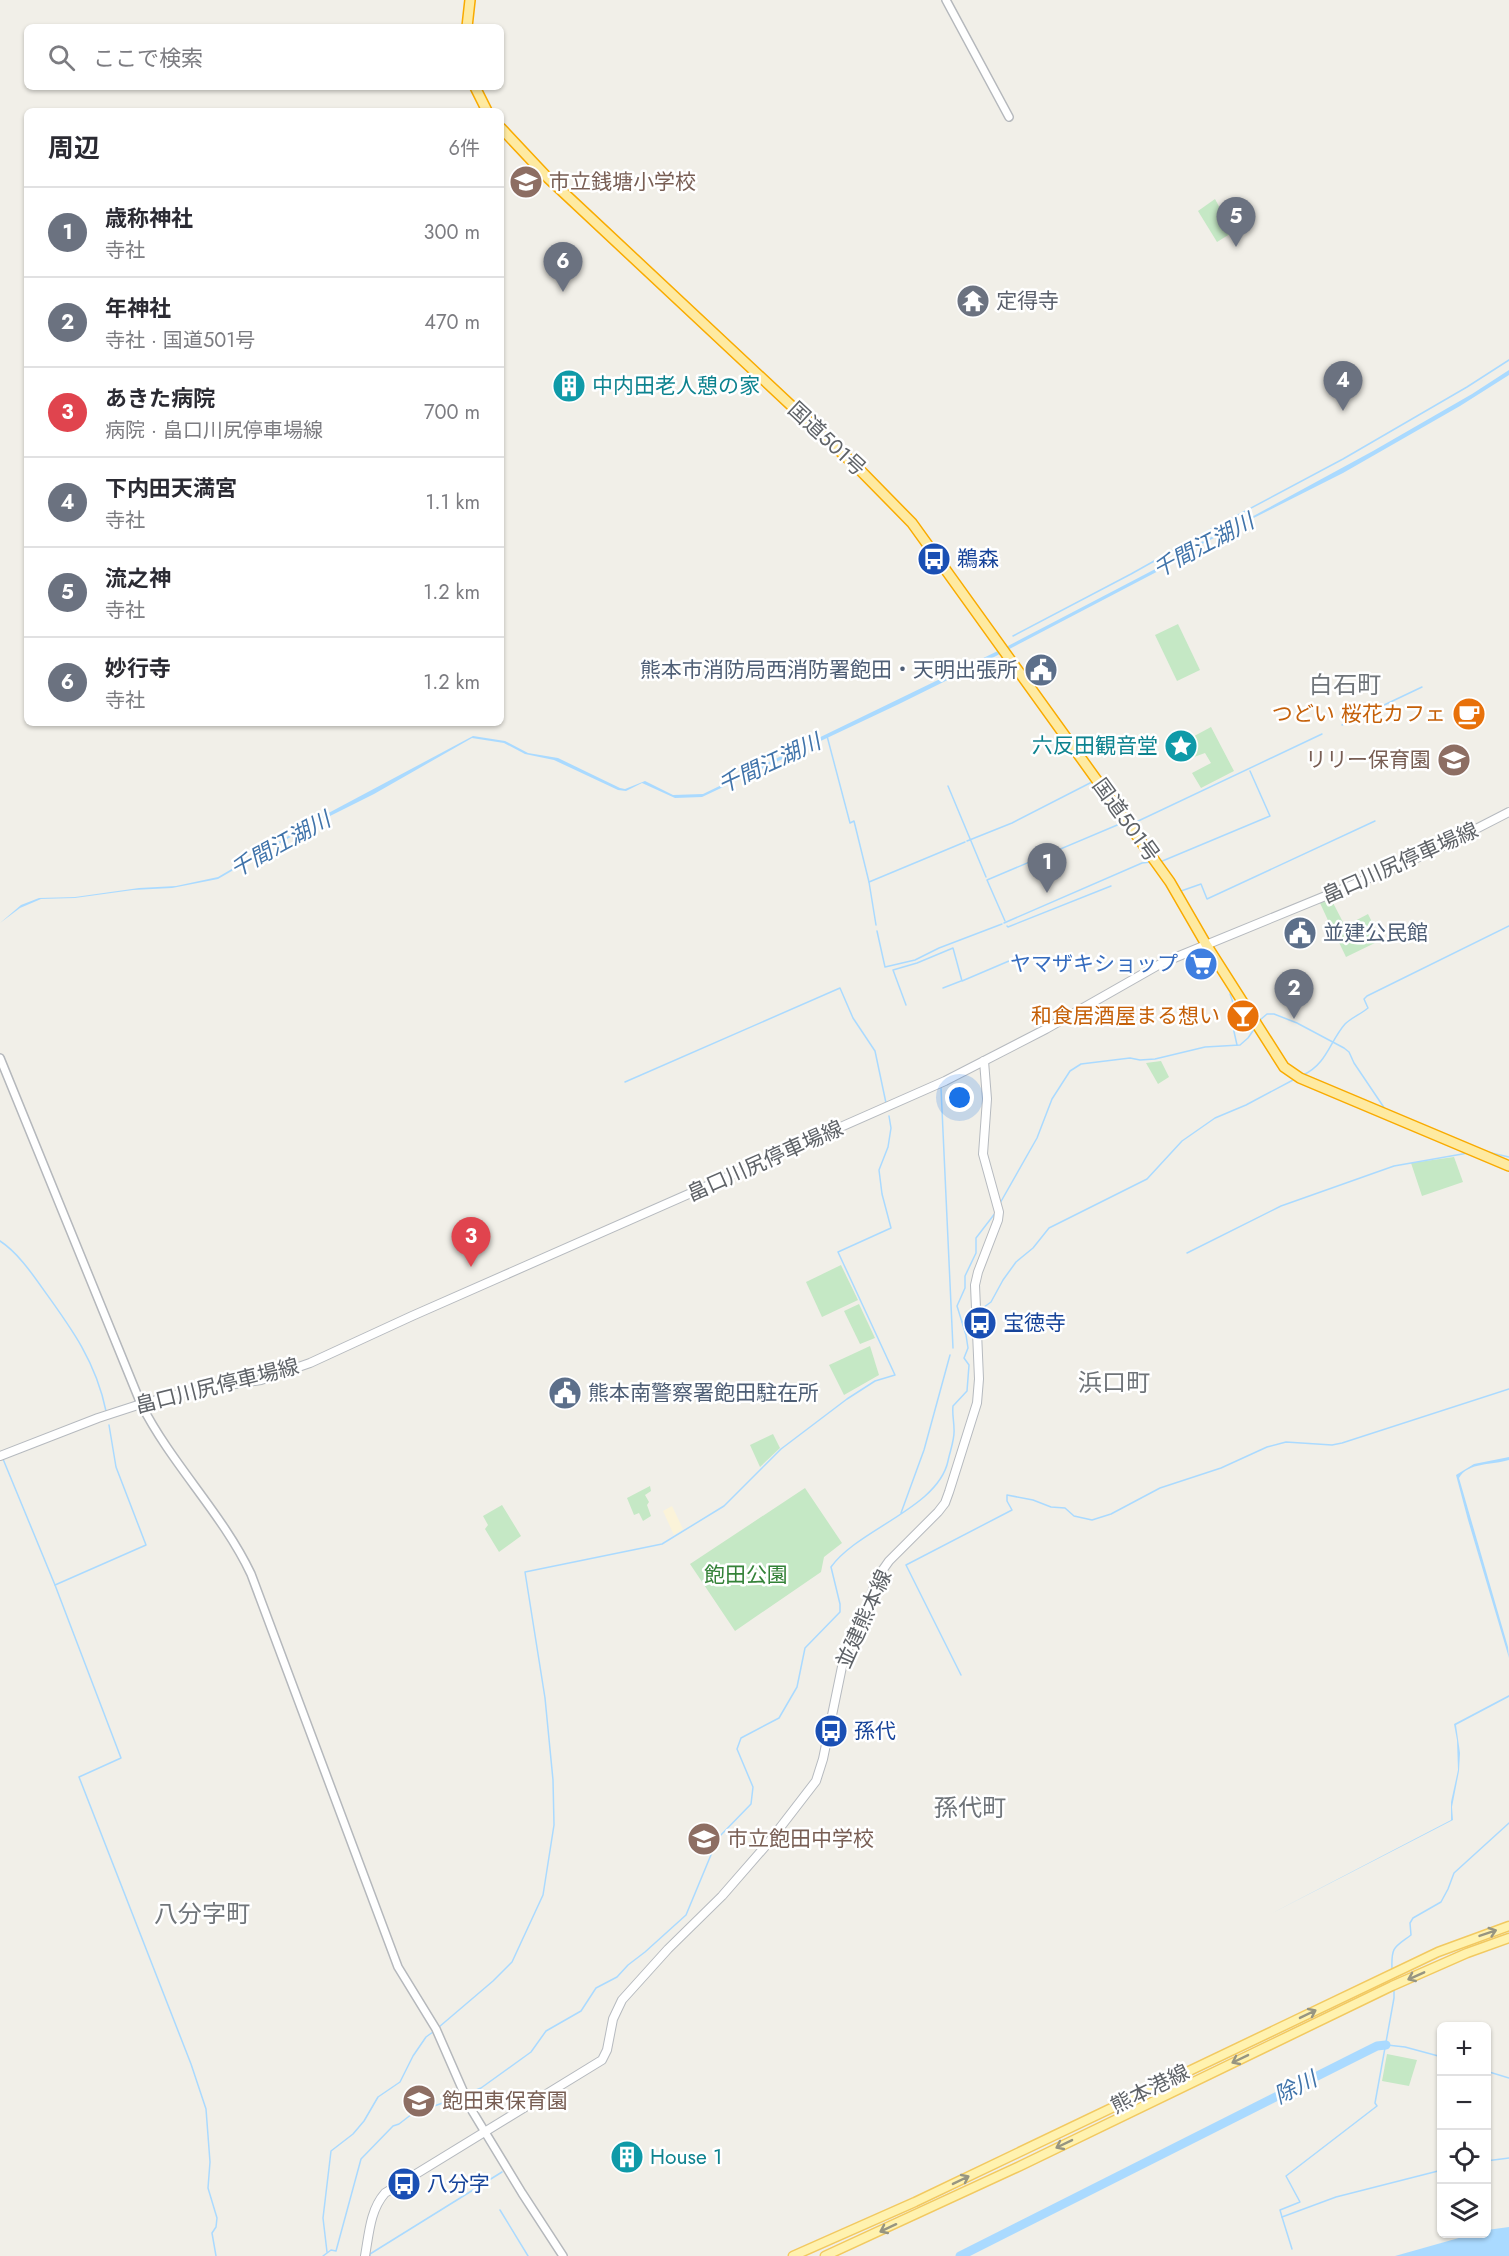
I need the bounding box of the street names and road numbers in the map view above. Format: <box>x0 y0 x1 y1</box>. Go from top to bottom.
street label: 国道501号 <box>781 395 873 483</box>
street label: 国道501号 <box>1085 772 1167 868</box>
street label: 畠口川尻停車場線 <box>1317 815 1483 911</box>
street label: 畠口川尻停車場線 <box>682 1113 848 1209</box>
street label: 畠口川尻停車場線 <box>132 1351 302 1421</box>
street label: 並建熊本線 <box>829 1565 899 1673</box>
street label: 熊本港線 <box>1106 2057 1194 2121</box>

